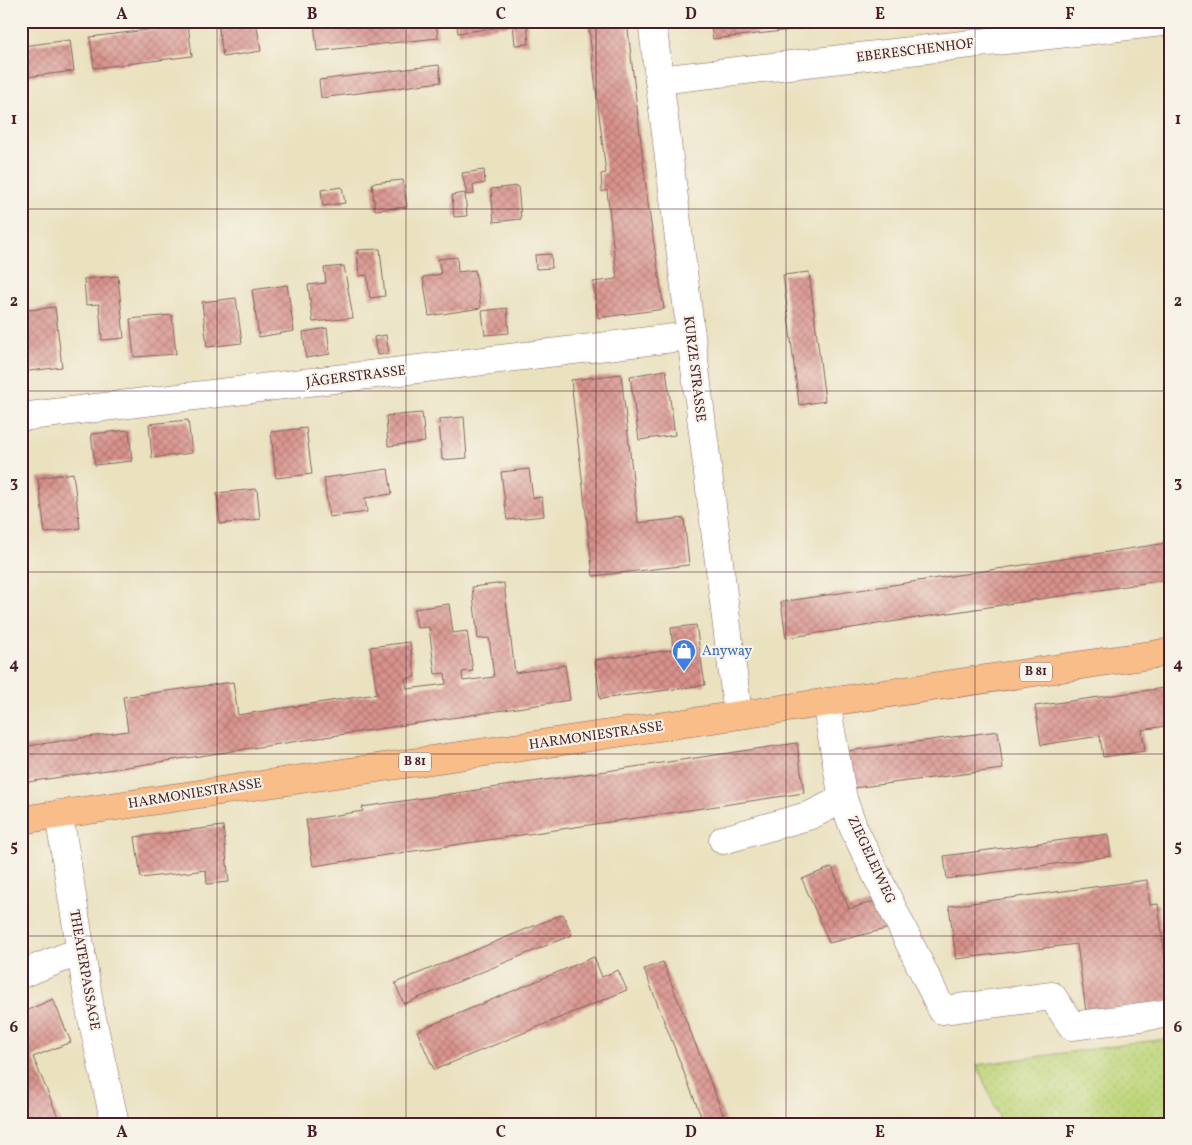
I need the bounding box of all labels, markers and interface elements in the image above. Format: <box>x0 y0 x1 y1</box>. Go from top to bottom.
text: A <box>116 4 128 26</box>
text: B <box>307 4 318 26</box>
text: C <box>496 4 506 26</box>
text: D <box>685 4 697 26</box>
text: E <box>875 4 885 26</box>
text: F <box>1065 4 1075 26</box>
street label: EBERESCHENHOF <box>855 34 975 68</box>
text: 1 <box>11 109 17 131</box>
text: 1 <box>1175 109 1181 131</box>
text: 2 <box>10 291 18 313</box>
text: 2 <box>1174 291 1182 313</box>
street label: KURZE STRASSE <box>678 315 710 423</box>
street label: JÄGERSTRASSE <box>305 361 407 393</box>
text: 3 <box>10 472 18 494</box>
text: 3 <box>1174 472 1182 494</box>
shop icon: Anyway <box>671 638 697 672</box>
place label: Anyway <box>702 642 753 661</box>
text: 4 <box>9 654 19 676</box>
text: 4 <box>1173 654 1183 676</box>
road number: B 81 <box>1020 662 1052 682</box>
street label: HARMONIESTRASSE <box>528 717 664 755</box>
road number: B 81 <box>399 752 431 772</box>
street label: HARMONIESTRASSE <box>127 774 263 814</box>
street label: ZIEGELEIWEG <box>842 813 900 907</box>
text: 5 <box>10 836 18 858</box>
text: 5 <box>1174 836 1182 858</box>
street label: THEATERPASSAGE <box>64 908 104 1032</box>
text: 6 <box>10 1017 19 1039</box>
text: 6 <box>1174 1017 1183 1039</box>
text: A <box>116 1122 128 1144</box>
text: B <box>307 1122 318 1144</box>
text: C <box>496 1122 506 1144</box>
text: D <box>685 1122 697 1144</box>
text: E <box>875 1122 885 1144</box>
text: F <box>1065 1122 1075 1144</box>

